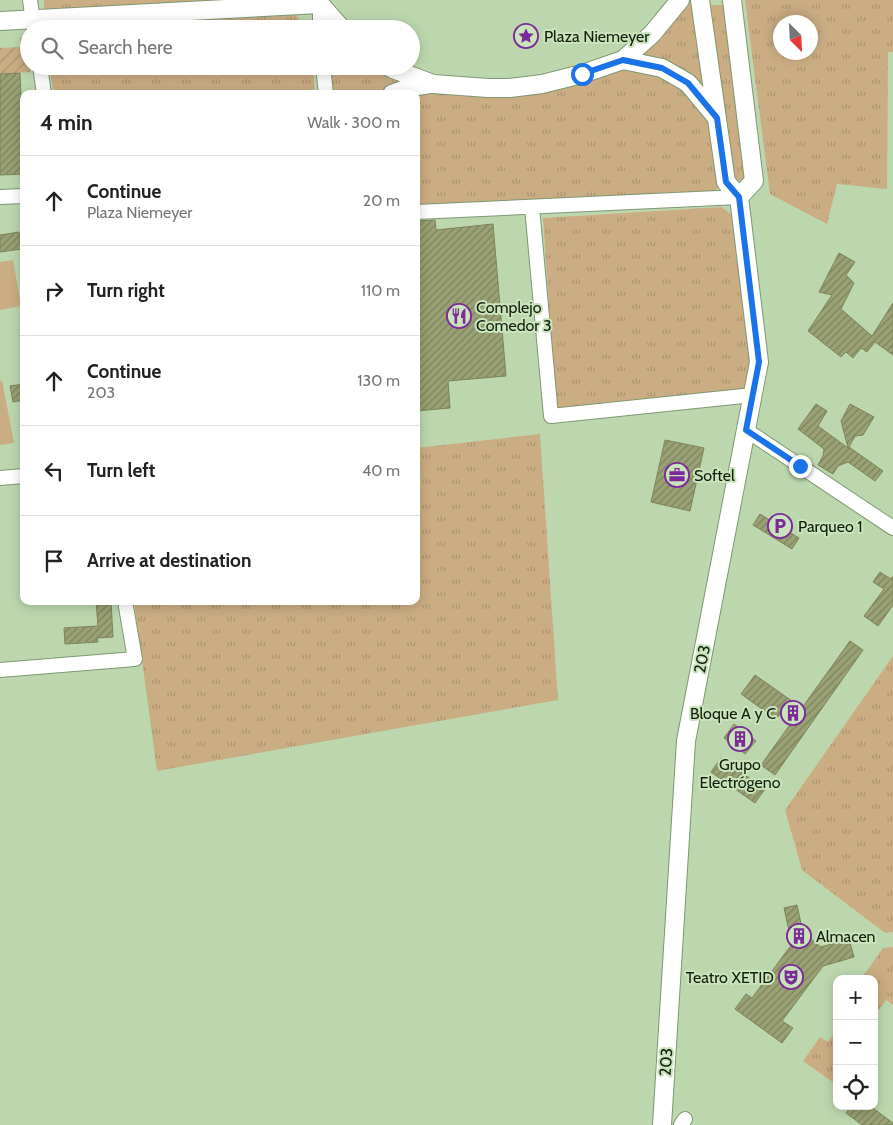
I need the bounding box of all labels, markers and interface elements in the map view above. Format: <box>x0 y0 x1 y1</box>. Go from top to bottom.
north arrow <box>773 15 818 60</box>
search box <box>20 20 420 75</box>
place icon: Plaza Niemeyer <box>513 23 539 49</box>
place label: Plaza Niemeyer <box>544 27 650 46</box>
icon: search <box>38 34 66 62</box>
text: Search here <box>78 36 172 59</box>
route start <box>571 63 594 86</box>
text: 4 min <box>40 110 93 135</box>
text: Walk · 300 m <box>307 113 400 132</box>
text: Continue <box>87 180 161 203</box>
icon: ahead <box>40 187 68 215</box>
text: 20 m <box>363 191 400 210</box>
text: Plaza Niemeyer <box>87 203 192 222</box>
icon: right <box>40 277 68 305</box>
text: Turn right <box>87 279 165 302</box>
text: 110 m <box>361 281 400 300</box>
place label: Complejo Comedor 3 <box>476 298 552 335</box>
restaurant icon: Complejo Comedor 3 <box>446 303 472 329</box>
text: Continue <box>87 360 161 383</box>
icon: ahead <box>40 367 68 395</box>
text: 130 m <box>357 371 400 390</box>
text: 203 <box>87 383 115 402</box>
route end <box>789 455 812 478</box>
icon: left <box>40 457 68 485</box>
text: Turn left <box>87 459 155 482</box>
text: 40 m <box>362 461 400 480</box>
office icon: Softel <box>664 462 690 488</box>
place label: Softel <box>694 466 735 485</box>
parking icon: Parqueo 1 <box>767 513 793 539</box>
place label: Parqueo 1 <box>798 517 863 536</box>
icon: arrive <box>40 547 68 575</box>
text: Arrive at destination <box>87 549 251 572</box>
street label: 203 <box>690 643 714 675</box>
building icon: Bloque A y C <box>780 700 806 726</box>
place label: Bloque A y C <box>690 704 776 723</box>
building icon: Grupo Electrógeno <box>727 726 753 752</box>
place label: Grupo Electrógeno <box>700 755 781 792</box>
building icon: Almacen <box>786 923 812 949</box>
place label: Almacen <box>816 927 876 946</box>
theatre icon: Teatro XETID <box>778 964 804 990</box>
place label: Teatro XETID <box>686 968 774 987</box>
map controls <box>833 975 878 1110</box>
button: + <box>833 975 878 1020</box>
button: − <box>833 1020 878 1065</box>
street label: 203 <box>656 1047 676 1077</box>
button: locate <box>833 1065 878 1110</box>

